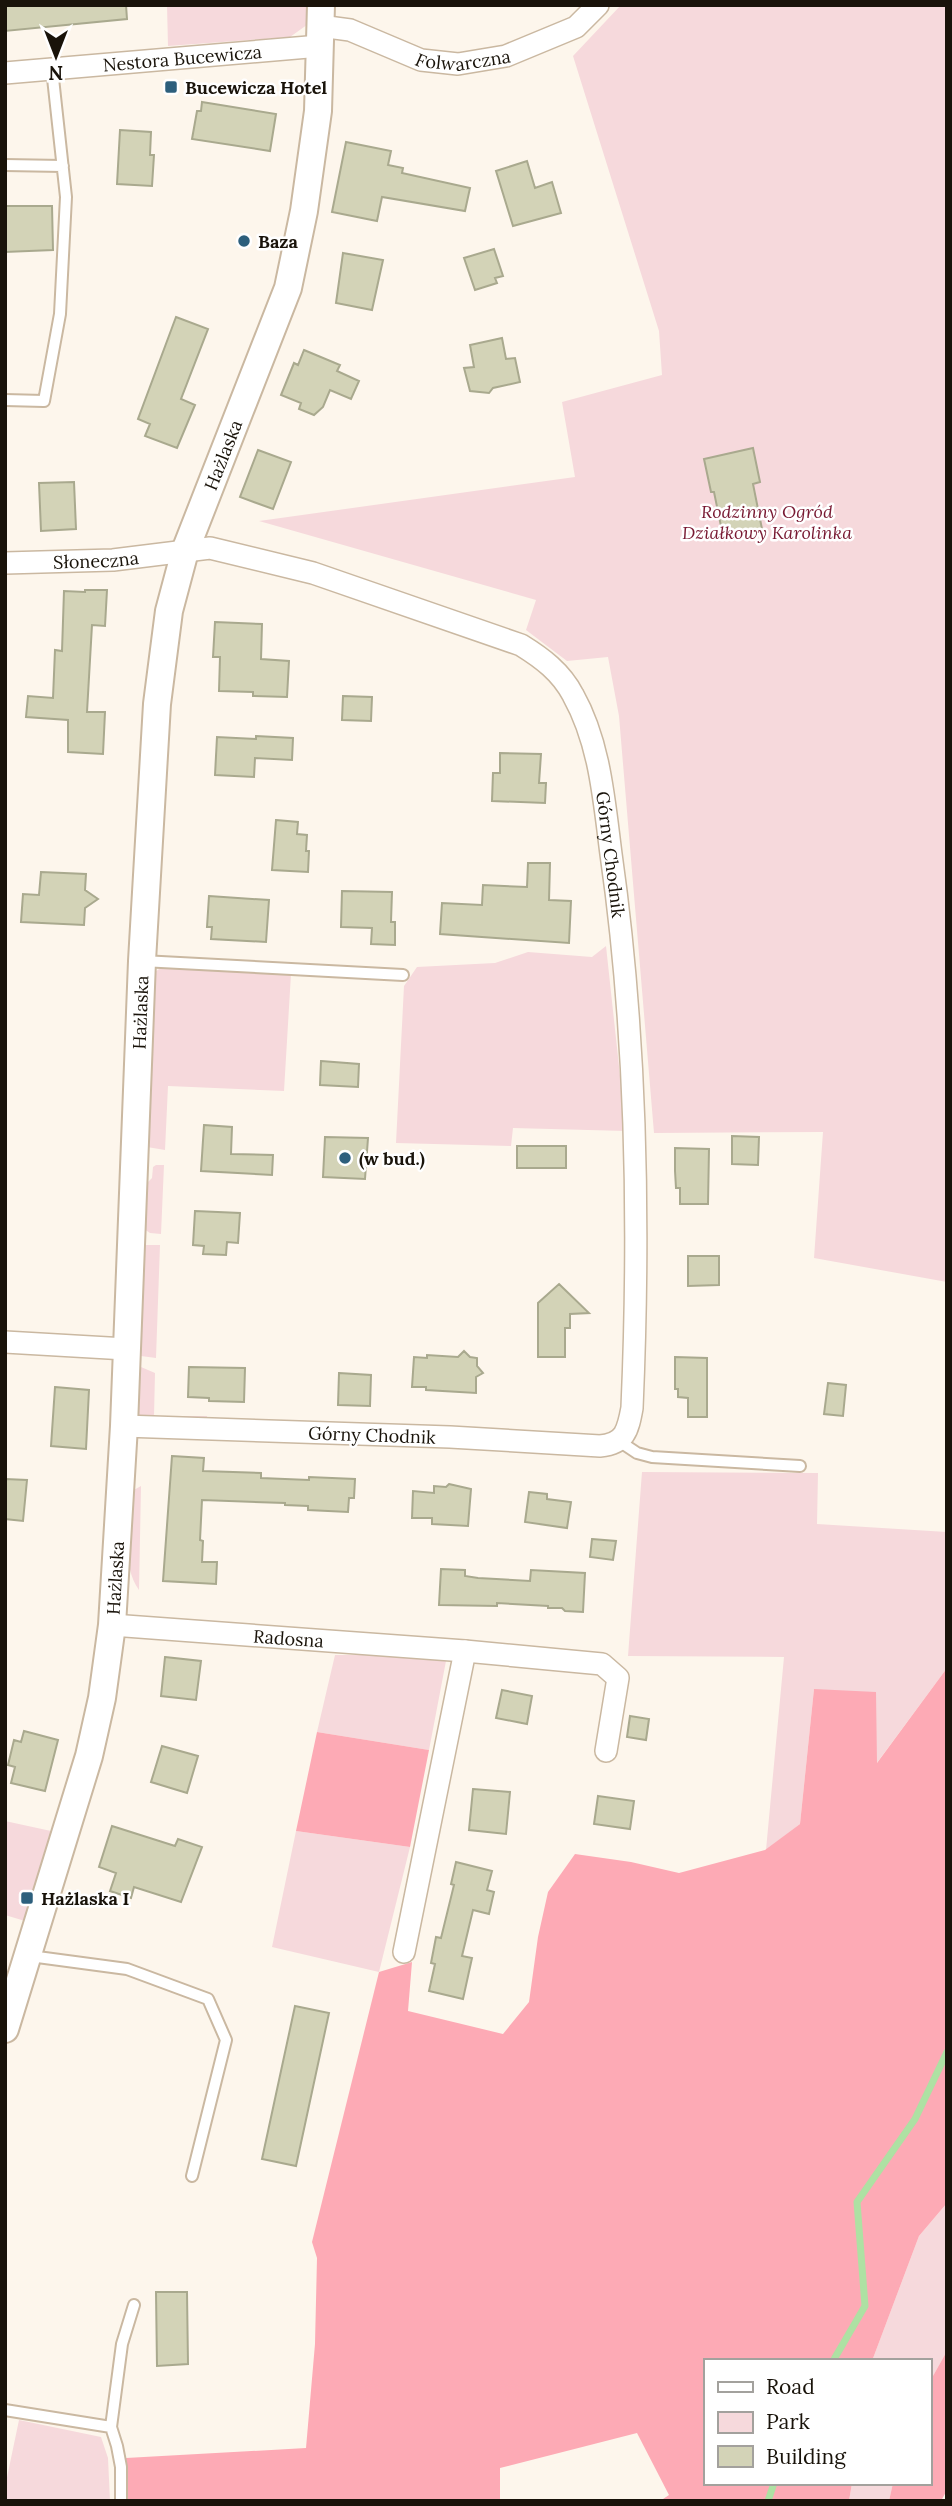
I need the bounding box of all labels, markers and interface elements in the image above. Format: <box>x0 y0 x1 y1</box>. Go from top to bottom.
north arrow <box>21 21 91 91</box>
street label: Nestora Bucewicza <box>102 40 263 76</box>
street label: Folwarczna <box>412 44 512 76</box>
text: N <box>48 61 63 85</box>
place label: Bucewicza Hotel <box>185 76 327 99</box>
marker: Bucewicza Hotel <box>163 79 179 95</box>
place label: Baza <box>258 230 299 253</box>
marker: Baza <box>236 233 252 249</box>
street label: Hażlaska <box>198 416 247 493</box>
park label: Rodzinny Ogród Działkowy Karolinka <box>682 500 852 544</box>
street label: Słoneczna <box>53 545 140 573</box>
street label: Górny Chodnik <box>591 790 631 919</box>
street label: Hażlaska <box>127 975 153 1050</box>
place label: (w bud.) <box>359 1147 425 1170</box>
marker: (w bud.) <box>337 1150 353 1166</box>
street label: Górny Chodnik <box>308 1421 436 1449</box>
street label: Hażlaska <box>101 1540 129 1615</box>
street label: Radosna <box>253 1624 325 1652</box>
place label: Hażlaska I <box>41 1887 130 1910</box>
marker: Hażlaska I <box>19 1890 35 1906</box>
legend <box>704 2359 931 2485</box>
text: Road <box>766 2373 815 2400</box>
text: Park <box>766 2408 810 2435</box>
text: Building <box>766 2443 846 2470</box>

